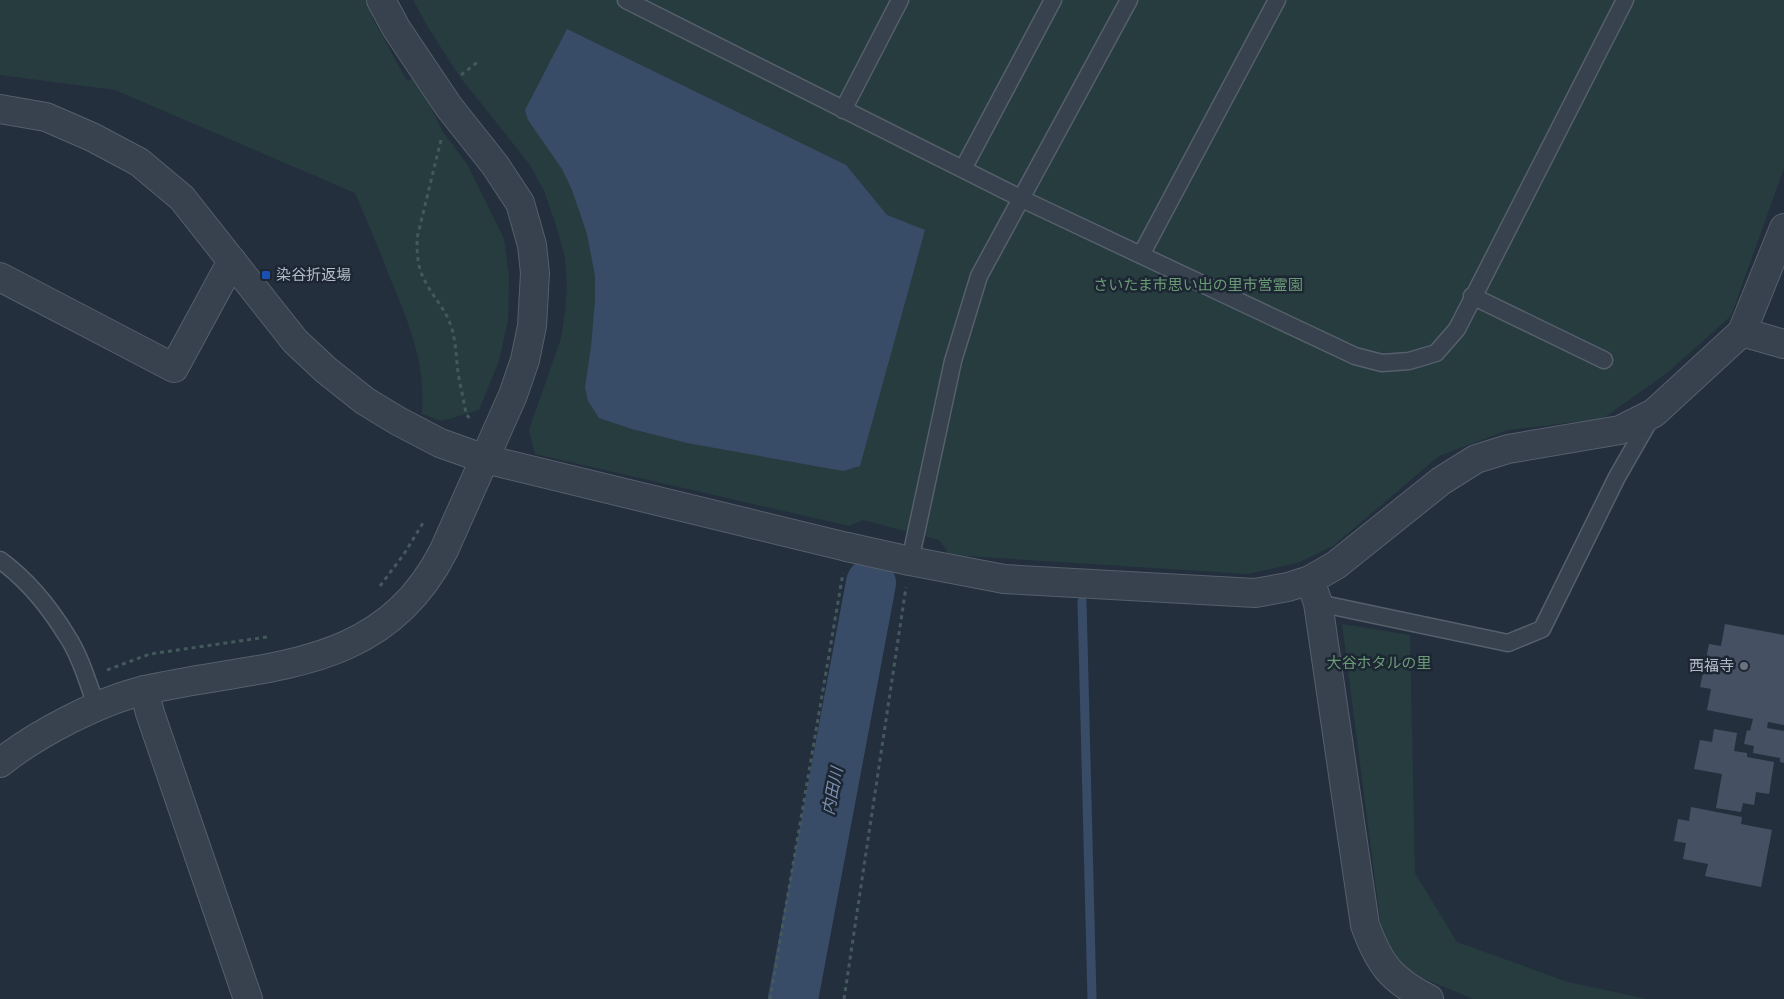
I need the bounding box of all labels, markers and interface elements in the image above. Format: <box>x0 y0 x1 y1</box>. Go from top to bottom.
place label: 染谷折返場 <box>276 265 351 283</box>
marker: 染谷折返場 <box>260 269 272 281</box>
park label: さいたま市思い出の里市営霊園 <box>1093 275 1303 293</box>
park label: 大谷ホタルの里 <box>1326 653 1432 671</box>
place label: 西福寺 <box>1689 656 1734 674</box>
marker: 西福寺 <box>1738 660 1750 672</box>
water label: 内田川 <box>818 764 846 816</box>

